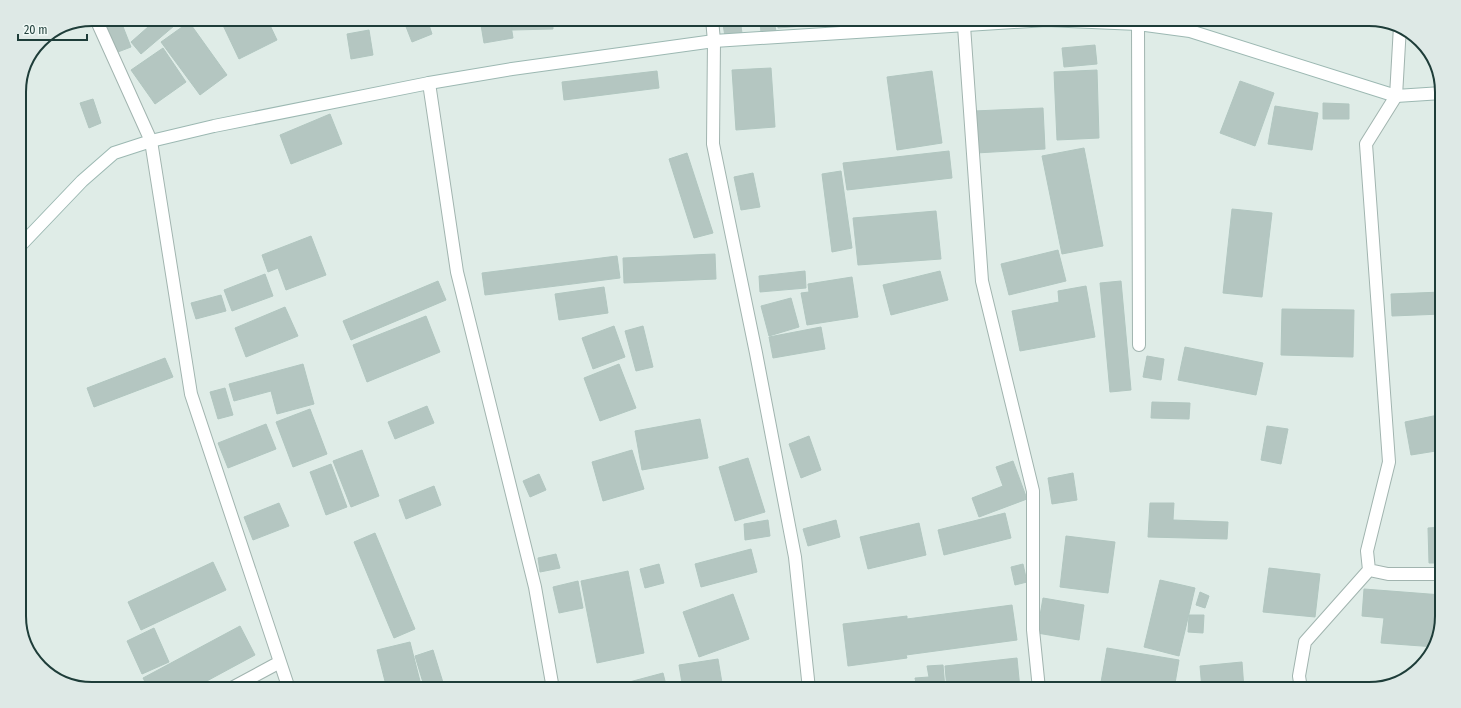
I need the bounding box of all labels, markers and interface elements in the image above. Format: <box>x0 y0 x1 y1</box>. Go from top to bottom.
scale bar <box>18 16 87 42</box>
text: 20 m <box>24 23 48 37</box>

